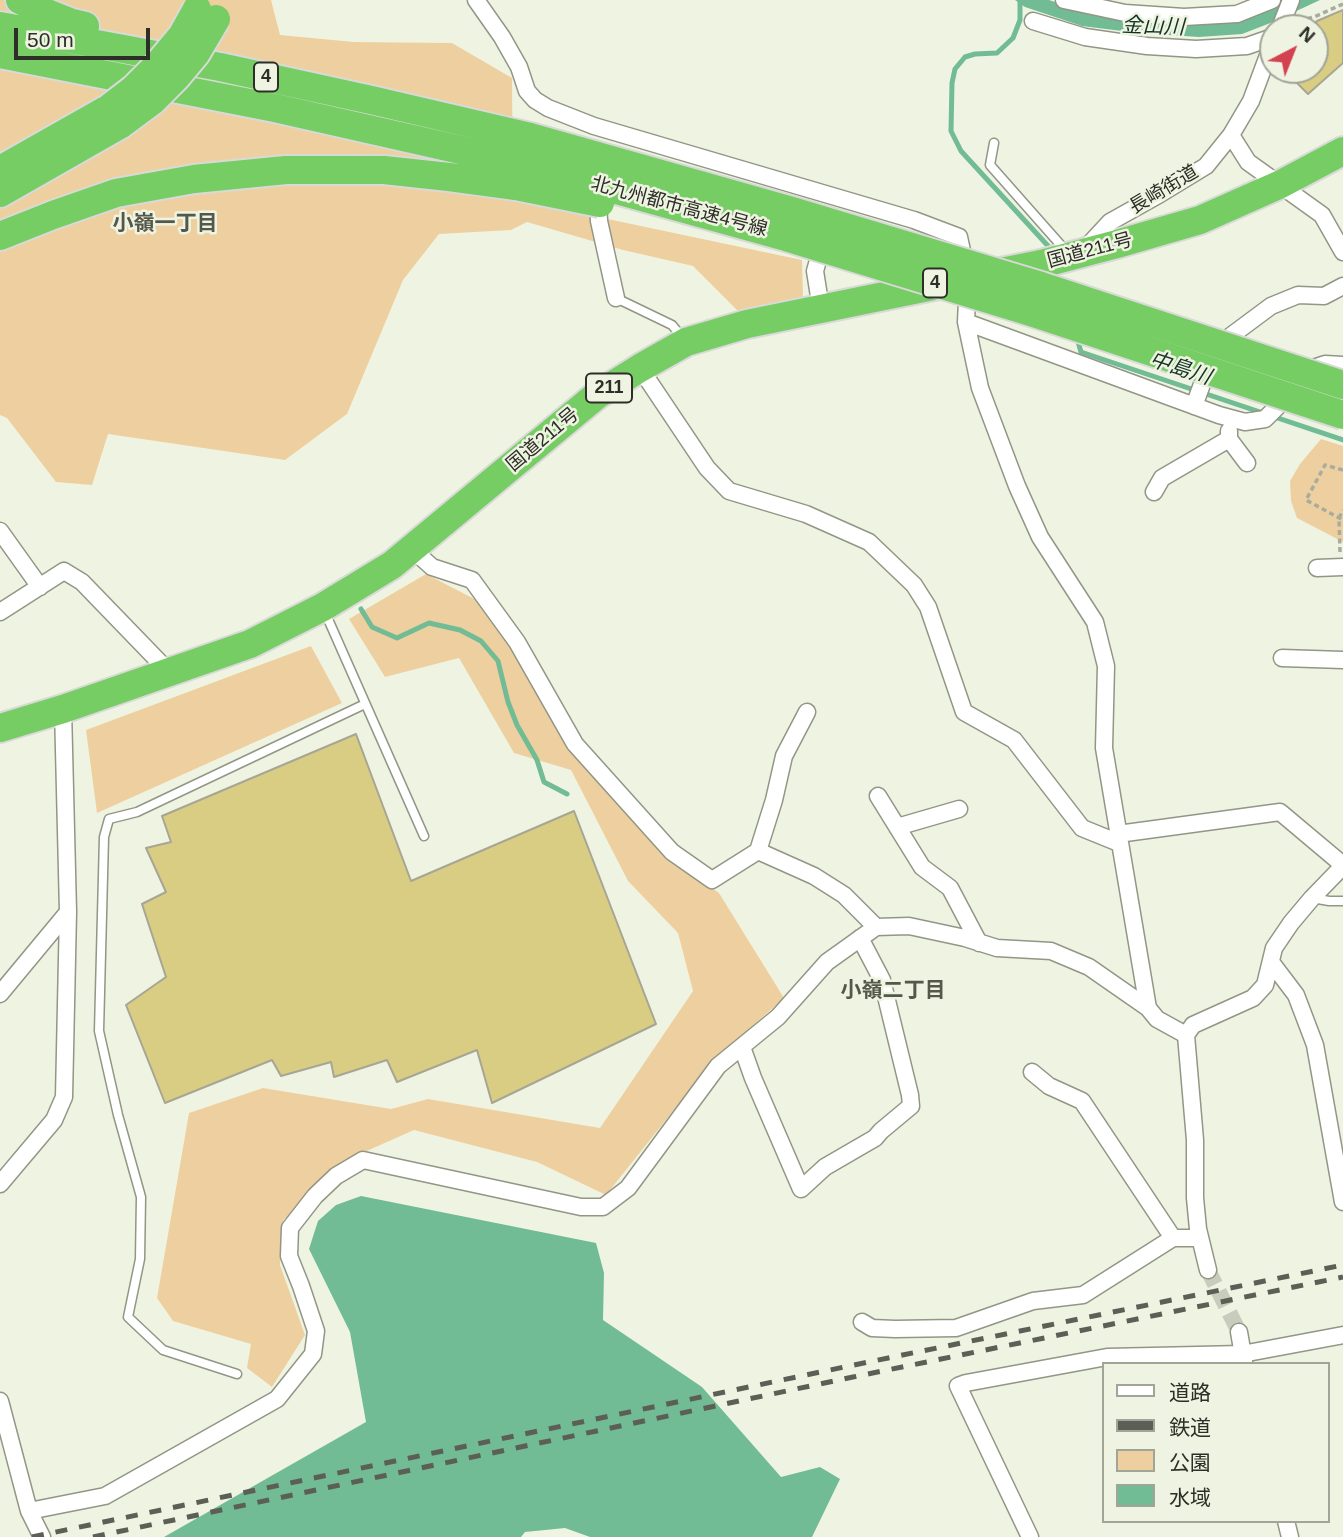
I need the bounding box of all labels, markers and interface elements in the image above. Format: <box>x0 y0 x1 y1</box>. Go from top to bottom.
water label: 金山川 <box>1121 13 1185 41</box>
scale bar <box>18 14 154 58</box>
north arrow <box>1259 14 1329 84</box>
text: N <box>1295 22 1319 47</box>
text: 50 m <box>27 28 74 51</box>
road number: 4 <box>254 62 278 92</box>
street label: 長崎街道 <box>1126 161 1202 219</box>
street label: 北九州都市高速4号線 <box>588 172 770 242</box>
district label: 小嶺一丁目 <box>113 211 217 237</box>
street label: 国道211号 <box>1045 229 1135 273</box>
road number: 4 <box>923 268 947 298</box>
water label: 中島川 <box>1146 347 1214 391</box>
road number: 211 <box>586 374 632 402</box>
street label: 国道211号 <box>502 403 584 477</box>
district label: 小嶺二丁目 <box>841 978 945 1004</box>
legend <box>1102 1362 1329 1523</box>
text: 道路 <box>1169 1381 1211 1404</box>
text: 鉄道 <box>1169 1416 1211 1439</box>
text: 公園 <box>1169 1451 1211 1474</box>
text: 水域 <box>1169 1486 1211 1509</box>

